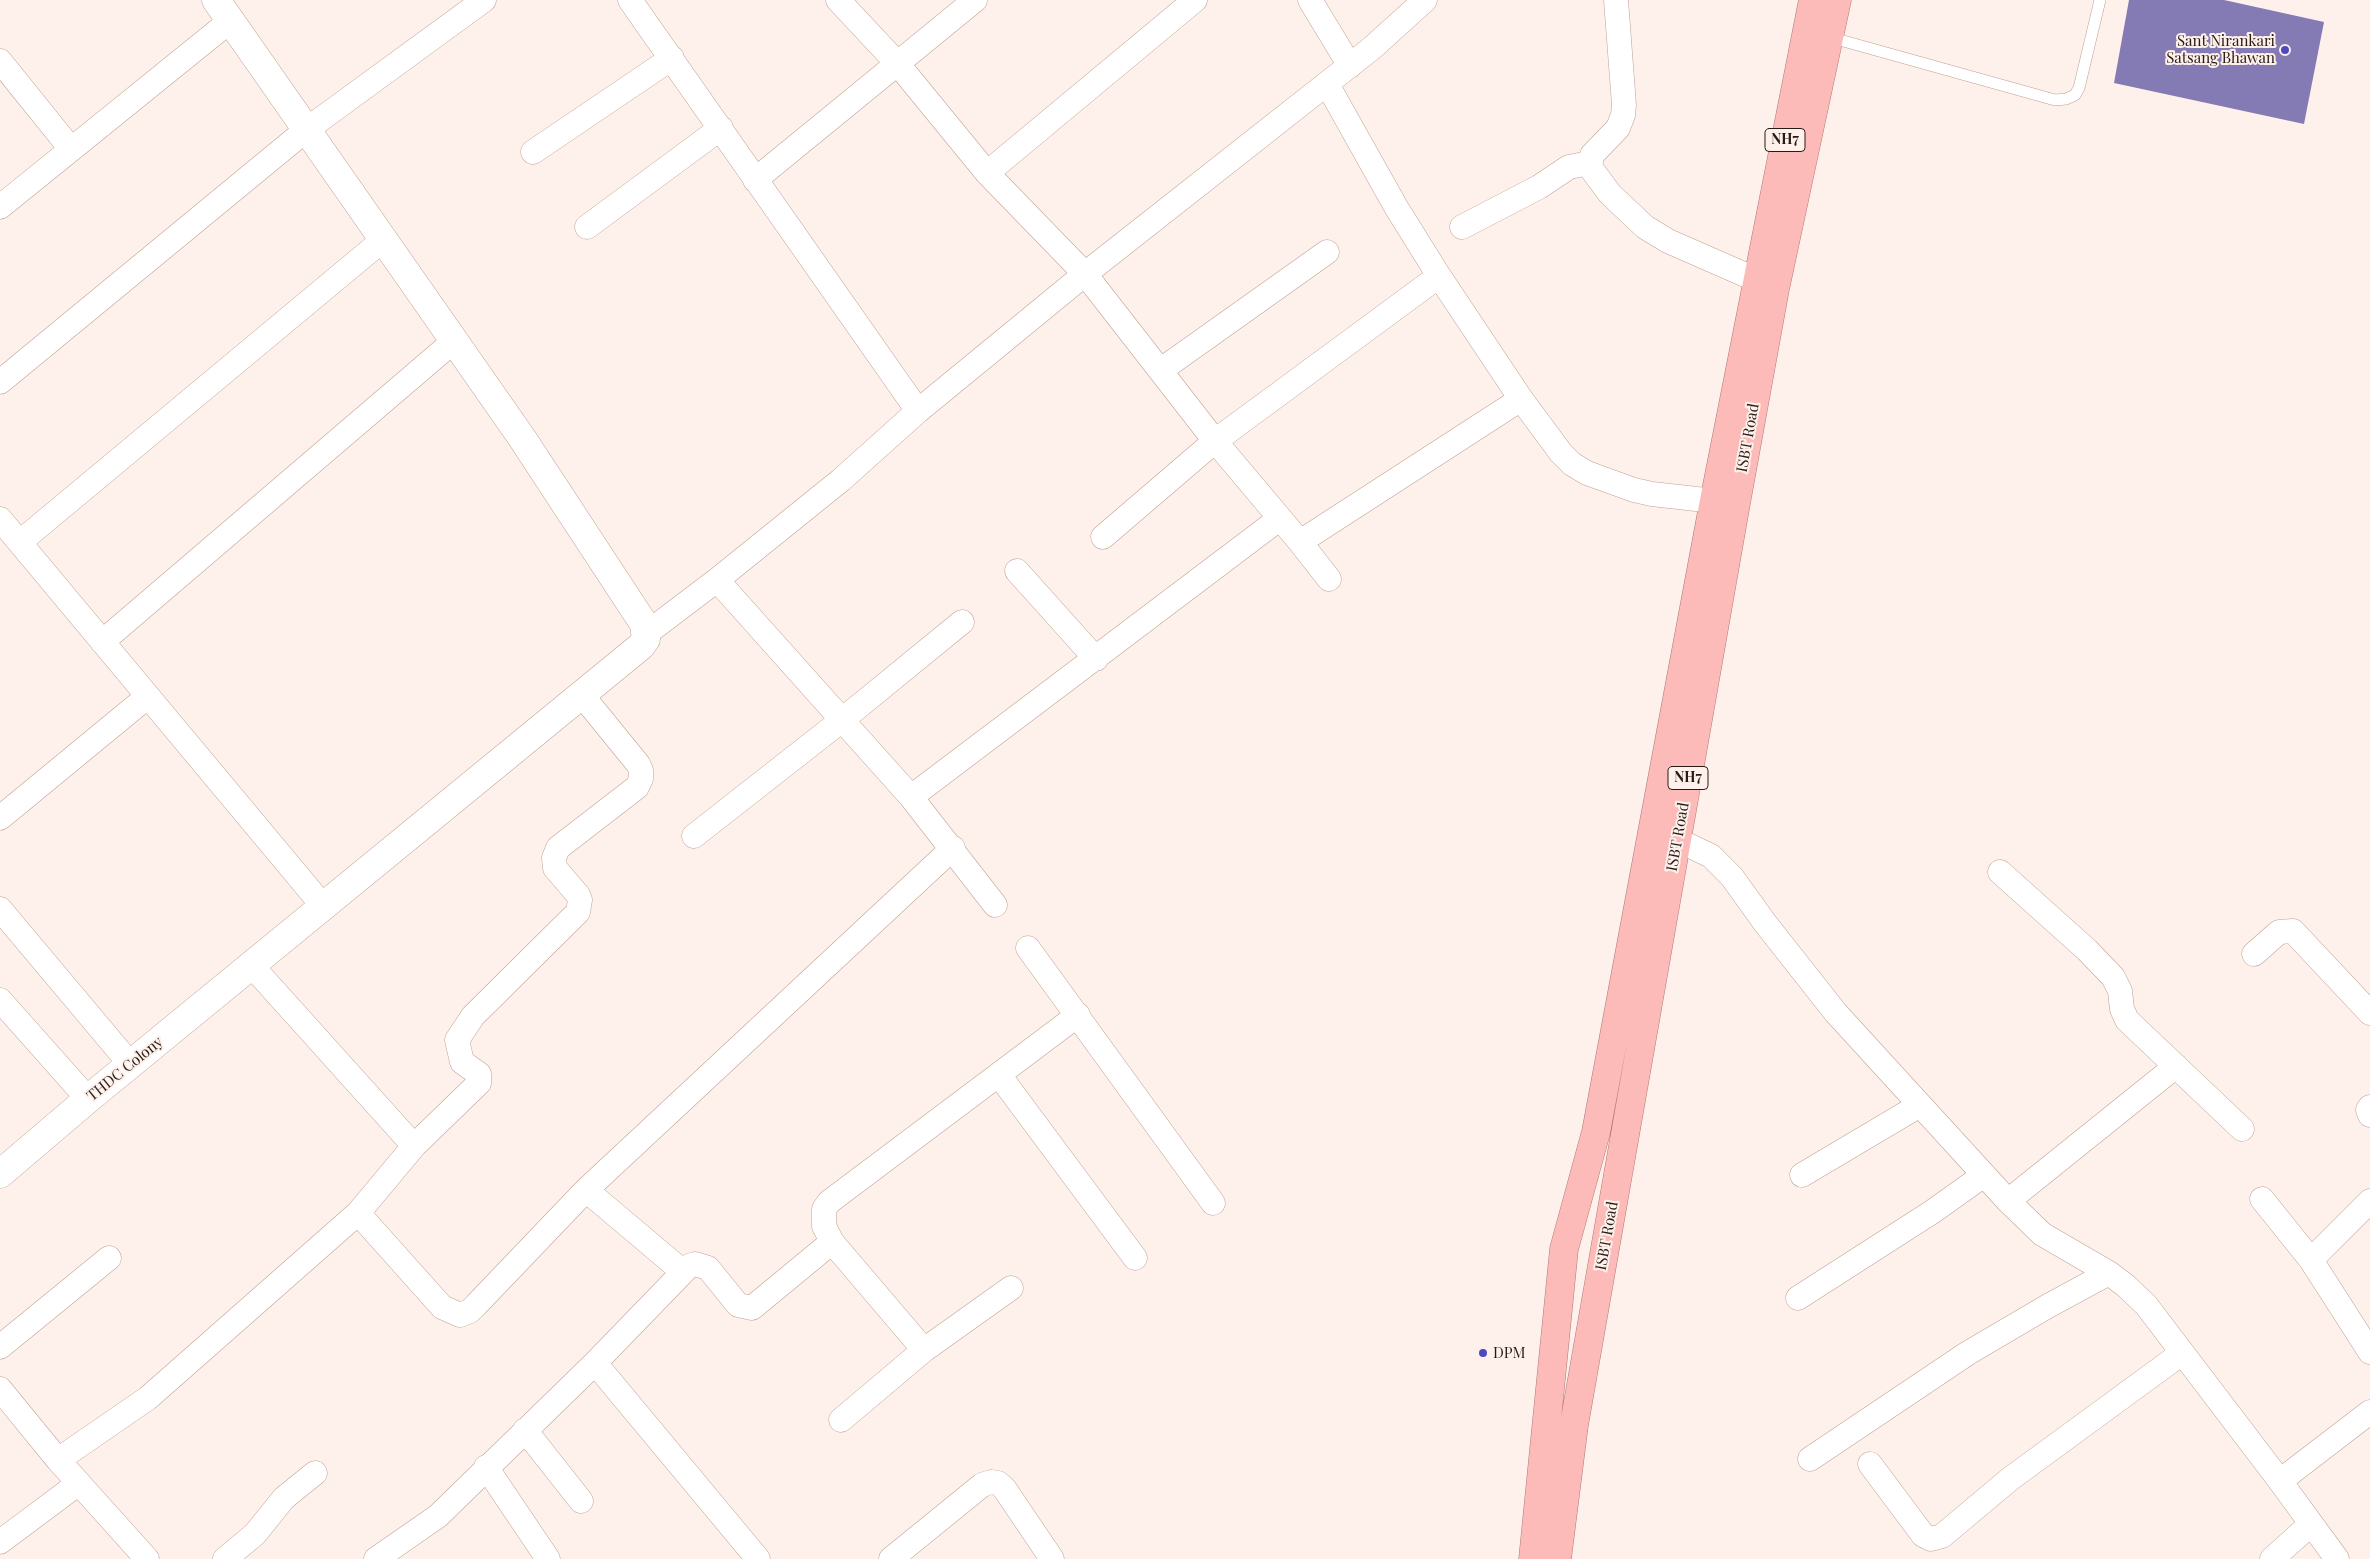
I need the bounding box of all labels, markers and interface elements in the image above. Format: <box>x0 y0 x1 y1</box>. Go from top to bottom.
place label: Sant Nirankari Satsang Bhawan <box>2166 32 2275 67</box>
marker: Sant Nirankari Satsang Bhawan <box>2279 44 2291 56</box>
road number: NH7 <box>1765 128 1805 152</box>
street label: ISBT Road <box>1733 402 1763 474</box>
road number: NH7 <box>1668 766 1708 790</box>
street label: ISBT Road <box>1663 801 1693 873</box>
street label: THDC Colony <box>83 1033 167 1105</box>
street label: ISBT Road <box>1592 1200 1622 1272</box>
place label: DPM <box>1493 1344 1526 1362</box>
marker: DPM <box>1477 1347 1489 1359</box>

